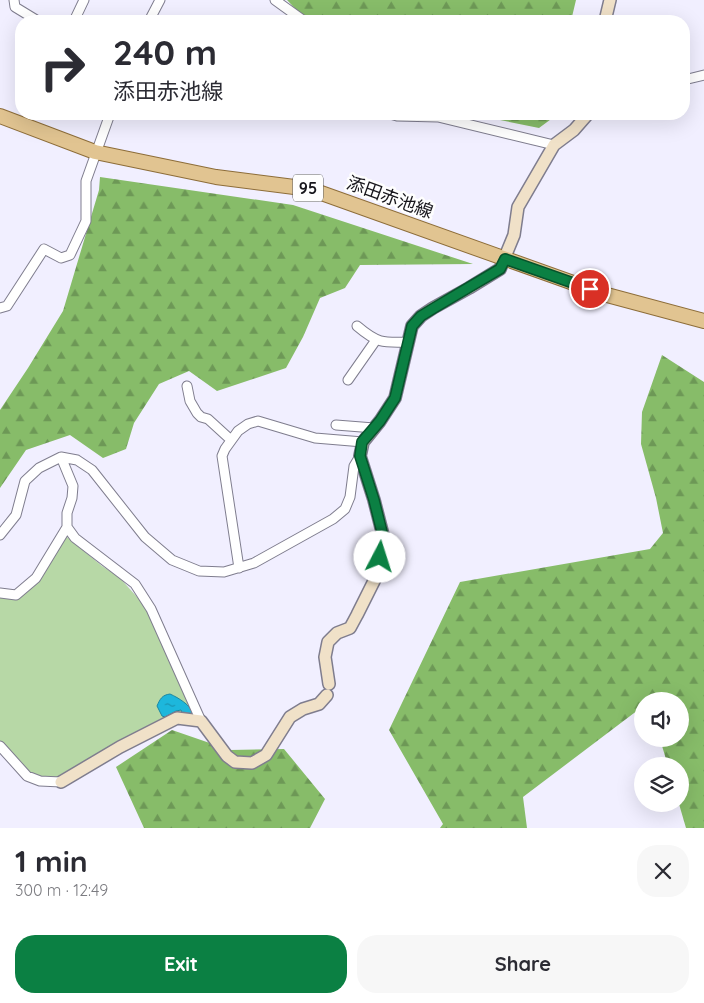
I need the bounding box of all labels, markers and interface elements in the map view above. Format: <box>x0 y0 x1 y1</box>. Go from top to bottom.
text: 240 m <box>113 30 217 74</box>
icon: right <box>30 35 95 100</box>
text: 添田赤池線 <box>113 77 223 105</box>
street label: 添田赤池線 <box>344 171 436 223</box>
road number: 95 <box>293 174 323 202</box>
pin <box>569 268 611 310</box>
icon: arrive <box>576 275 604 303</box>
position arrow <box>353 530 405 582</box>
map controls <box>634 692 689 812</box>
button: sound <box>634 692 689 747</box>
button: layers <box>634 757 689 812</box>
text: 1 min <box>15 842 88 880</box>
button: close <box>637 845 689 897</box>
text: 300 m · 12:49 <box>15 880 108 900</box>
button: Exit <box>15 935 347 993</box>
button: Share <box>357 935 689 993</box>

